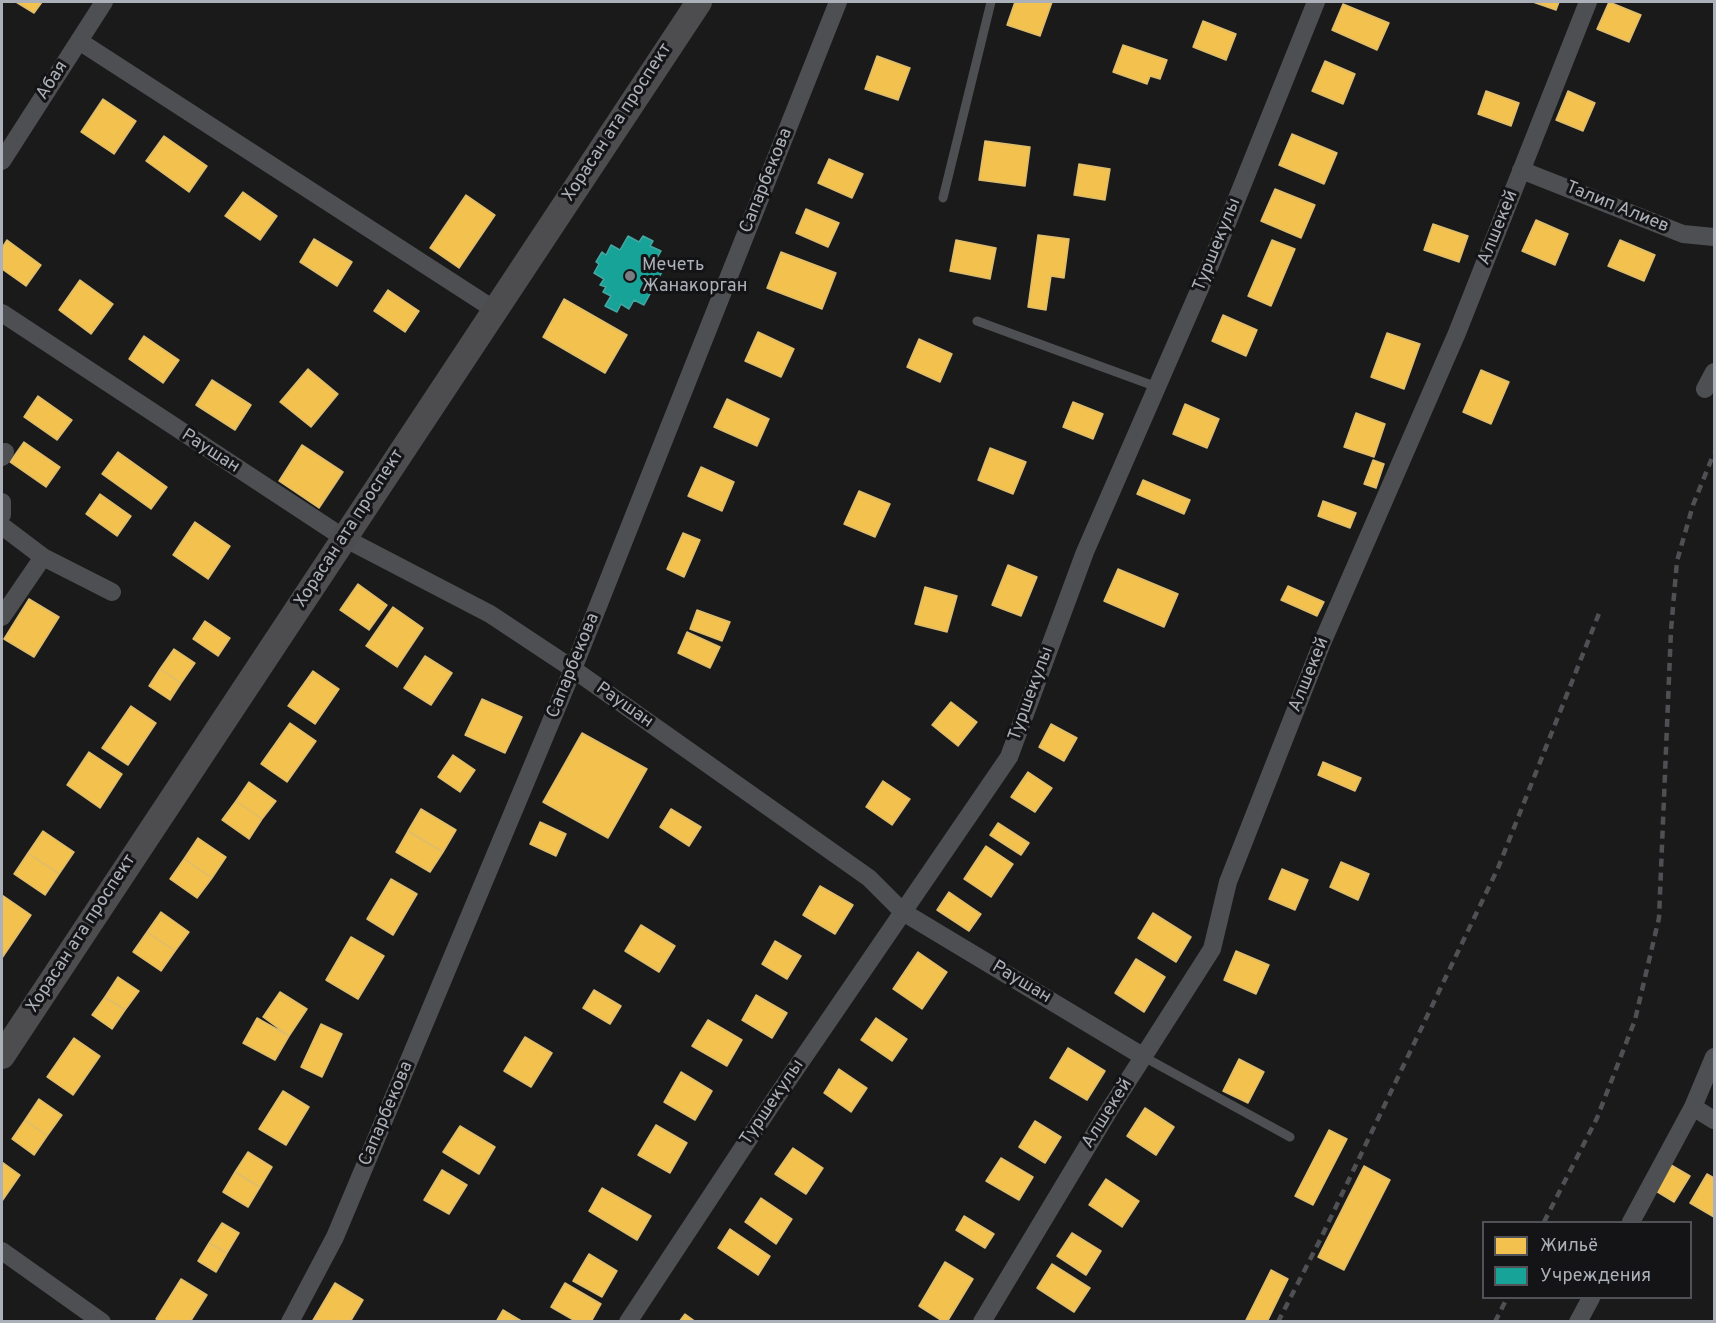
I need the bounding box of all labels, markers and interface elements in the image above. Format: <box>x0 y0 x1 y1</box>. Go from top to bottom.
street label: Хорасан ата проспект <box>559 40 677 206</box>
street label: Абая <box>33 58 73 104</box>
street label: Сапарбекова <box>736 125 798 237</box>
street label: Талип Алиев <box>1562 178 1672 238</box>
street label: Алшекей <box>1474 188 1524 268</box>
street label: Туршекулы <box>1189 195 1247 295</box>
place label: Мечеть Жанакорган <box>642 255 747 298</box>
marker: Мечеть Жанакорган <box>623 269 637 283</box>
street label: Раушан <box>177 425 243 479</box>
street label: Хорасан ата проспект <box>291 446 409 612</box>
street label: Сапарбекова <box>543 610 605 722</box>
street label: Алшекей <box>1285 635 1335 715</box>
street label: Туршекулы <box>1005 644 1059 744</box>
street label: Раушан <box>591 679 657 733</box>
street label: Хорасан ата проспект <box>23 851 141 1017</box>
street label: Раушан <box>988 957 1054 1009</box>
street label: Туршекулы <box>736 1056 810 1150</box>
street label: Сапарбекова <box>355 1058 419 1170</box>
street label: Алшекей <box>1078 1075 1138 1153</box>
legend <box>1482 1221 1692 1299</box>
text: Жильё <box>1540 1235 1598 1258</box>
text: Учреждения <box>1540 1265 1651 1288</box>

